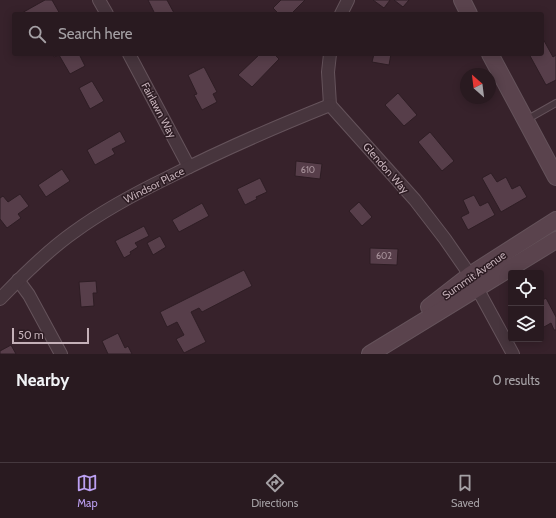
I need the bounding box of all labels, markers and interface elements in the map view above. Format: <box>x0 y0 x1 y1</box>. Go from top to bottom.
search box <box>12 12 544 56</box>
icon: search <box>26 23 48 45</box>
text: Search here <box>58 25 133 43</box>
north arrow <box>460 68 496 104</box>
street label: Fairlawn Way <box>138 80 180 141</box>
street label: Glendon Way <box>360 140 412 197</box>
street label: Windsor Place <box>121 164 187 206</box>
house number: 610 <box>301 164 315 175</box>
street label: Summit Avenue <box>439 248 509 302</box>
house number: 602 <box>376 250 392 261</box>
map controls <box>508 270 544 342</box>
button: locate <box>508 270 544 306</box>
button: layers <box>508 306 544 342</box>
scale bar <box>12 326 89 345</box>
text: 50 m <box>18 328 44 342</box>
text: Nearby <box>16 370 69 390</box>
text: 0 results <box>492 372 540 388</box>
tab: Map <box>76 472 98 510</box>
tab: Directions <box>251 472 298 510</box>
tab: Saved <box>451 472 480 510</box>

